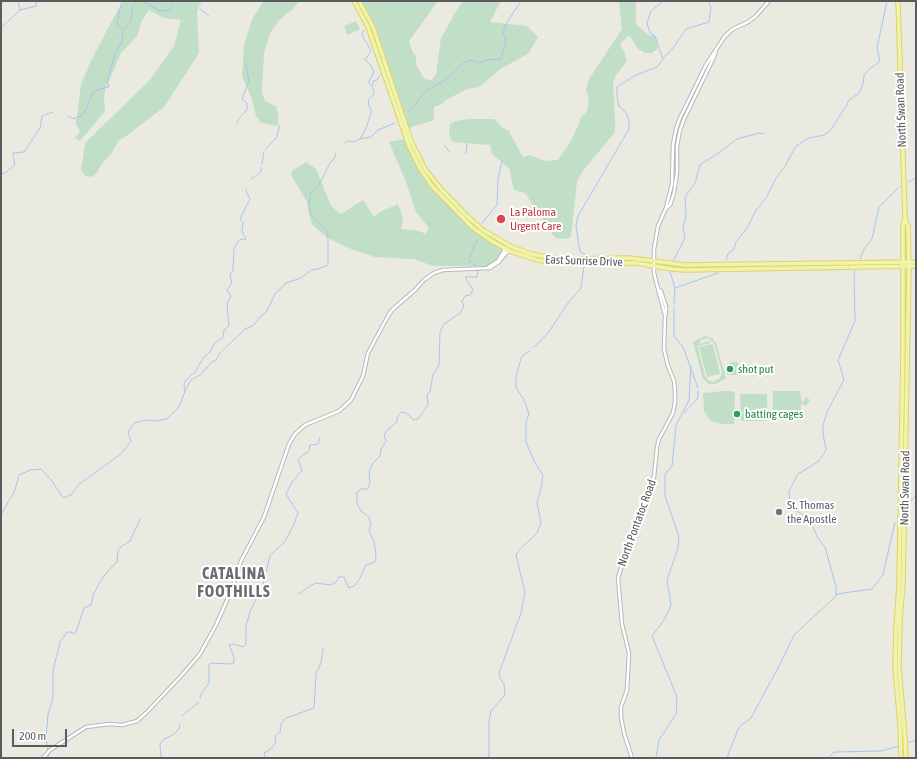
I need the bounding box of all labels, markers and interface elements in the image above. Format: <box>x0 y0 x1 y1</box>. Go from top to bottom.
street label: North Swan Road <box>892 72 910 148</box>
place label: La Paloma Urgent Care <box>510 205 562 233</box>
marker: La Paloma Urgent Care <box>495 213 507 225</box>
street label: East Sunrise Drive <box>545 252 623 270</box>
place label: shot put <box>738 362 774 376</box>
marker: shot put <box>725 364 735 374</box>
place label: batting cages <box>745 407 803 421</box>
marker: batting cages <box>732 409 742 419</box>
street label: North Swan Road <box>897 450 913 526</box>
street label: North Pontatoc Road <box>615 478 659 568</box>
place label: St. Thomas the Apostle <box>787 498 837 526</box>
marker: St. Thomas the Apostle <box>774 507 784 517</box>
district label: CATALINA FOOTHILLS <box>197 564 271 602</box>
scale bar <box>14 721 69 747</box>
text: 200 m <box>19 729 46 743</box>

